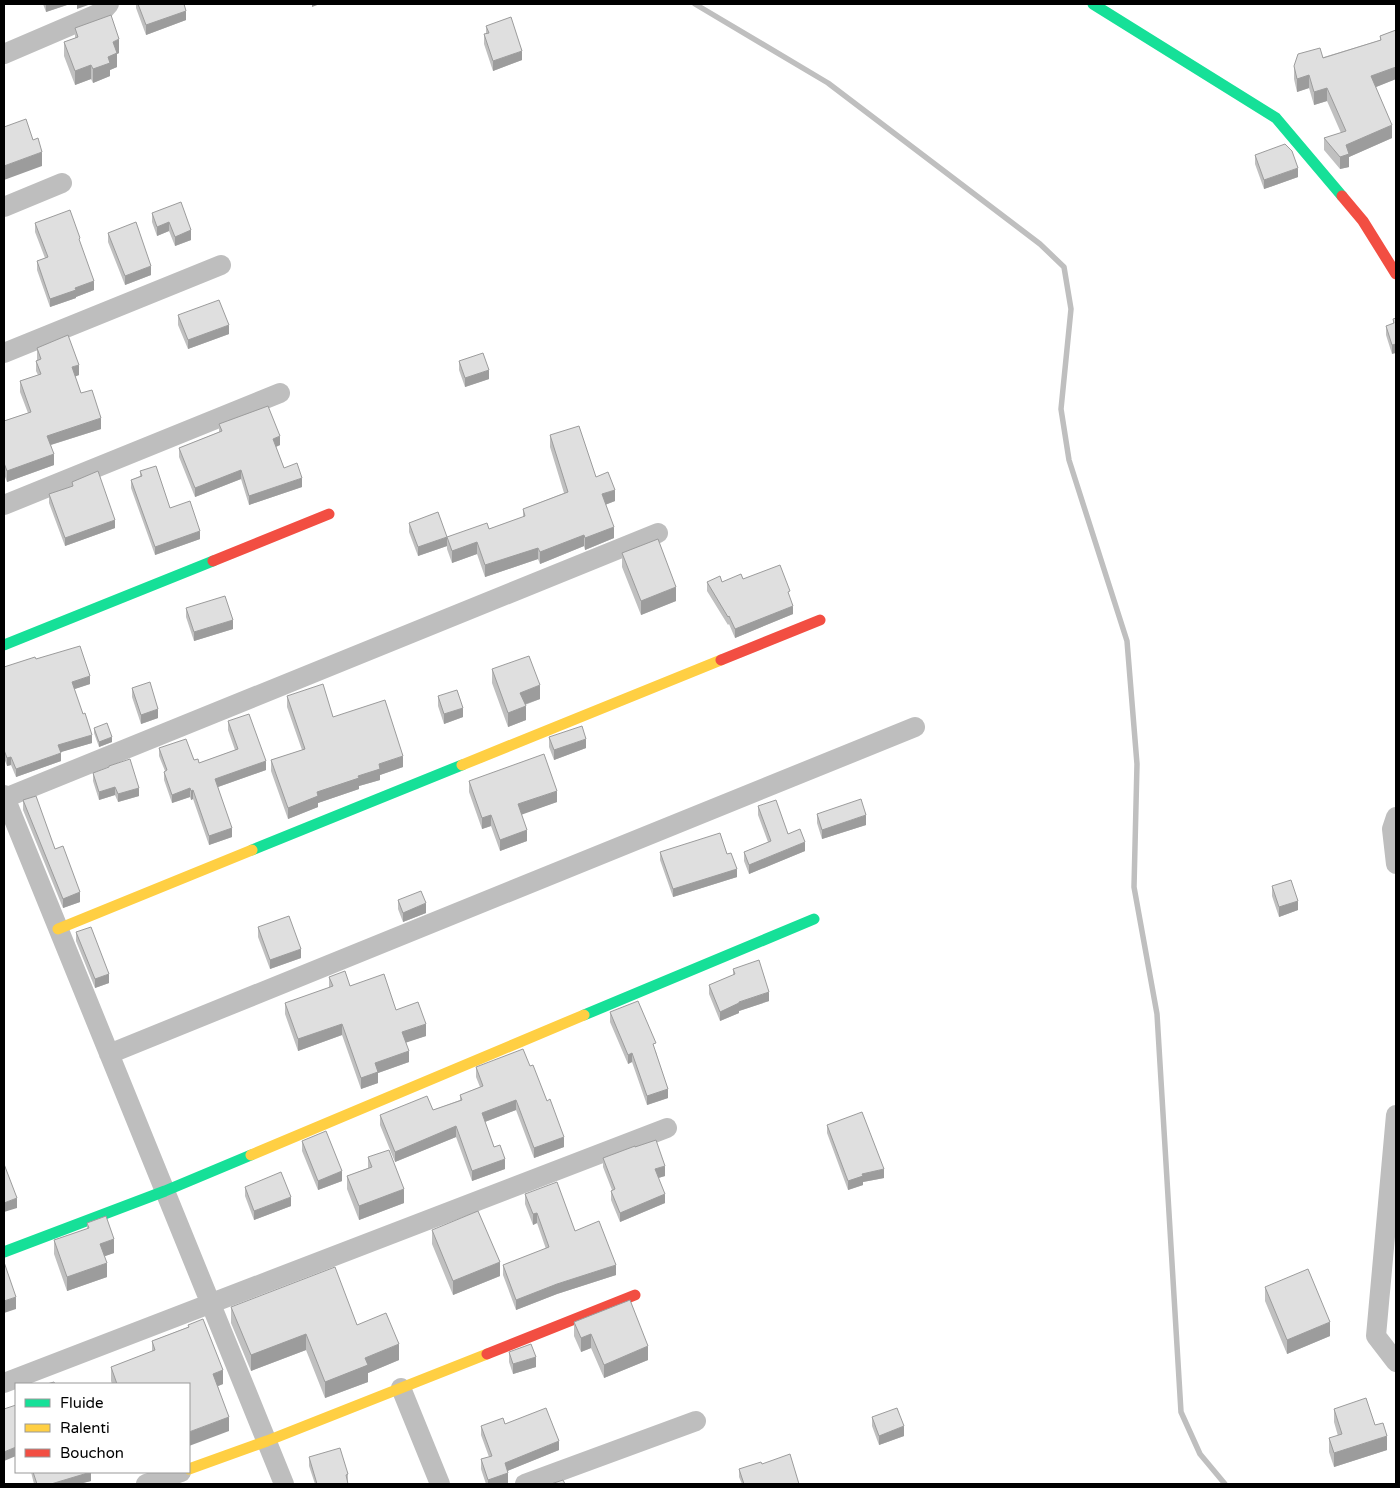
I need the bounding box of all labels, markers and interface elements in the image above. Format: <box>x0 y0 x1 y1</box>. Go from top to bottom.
legend <box>15 1383 190 1473</box>
text: Fluide <box>60 1394 104 1412</box>
text: Ralenti <box>60 1419 110 1437</box>
text: Bouchon <box>60 1444 124 1462</box>

